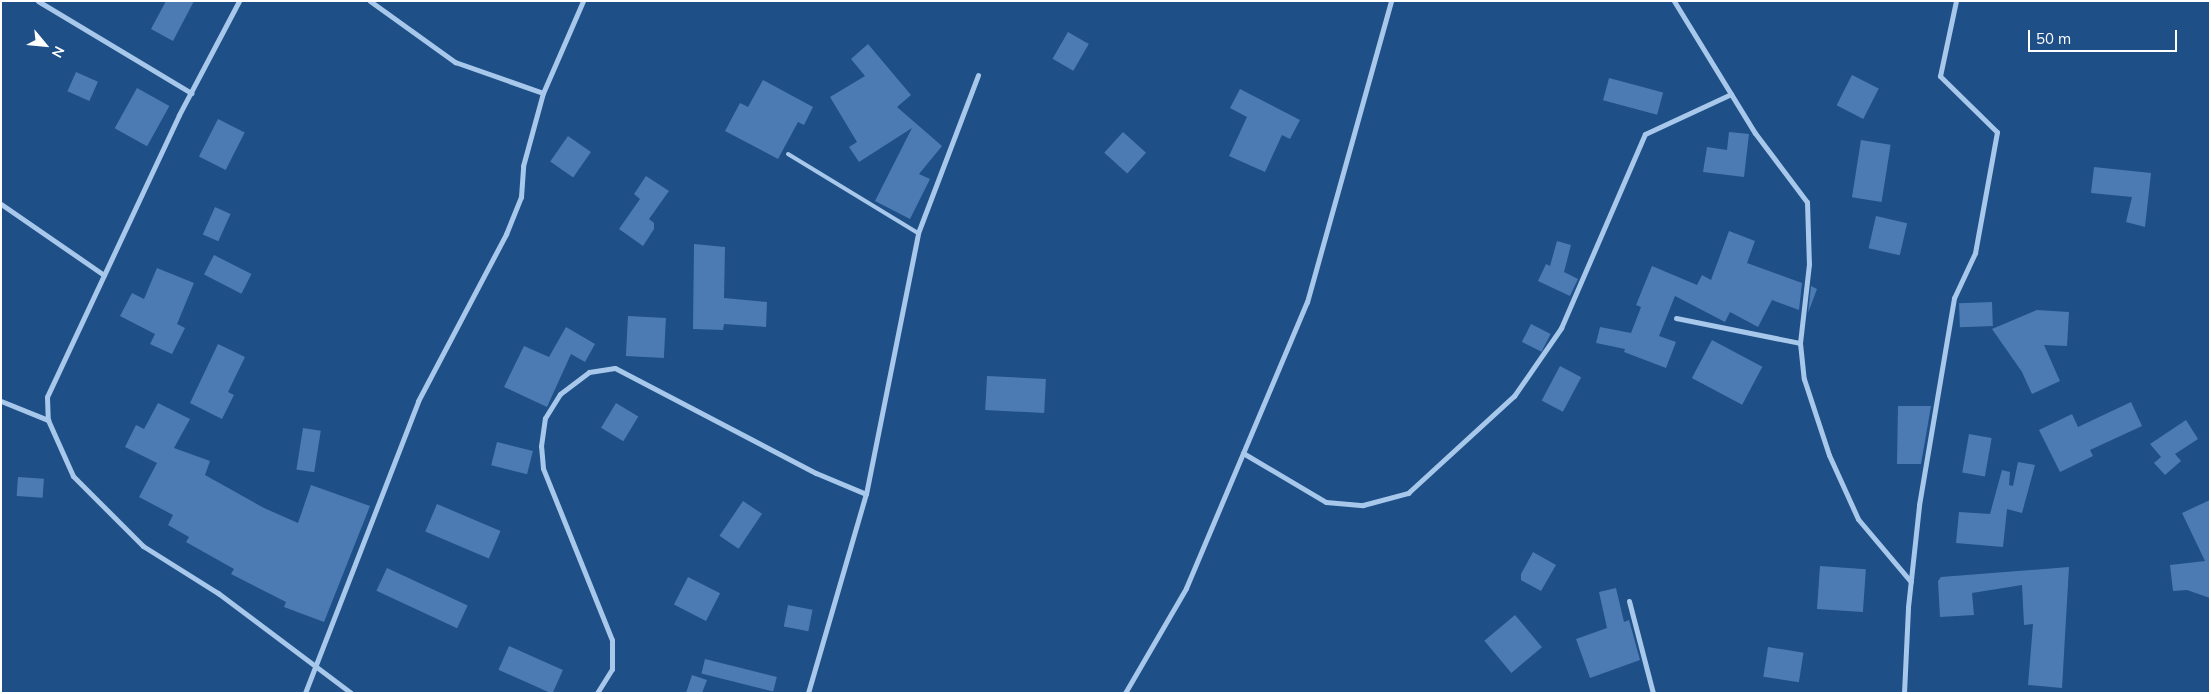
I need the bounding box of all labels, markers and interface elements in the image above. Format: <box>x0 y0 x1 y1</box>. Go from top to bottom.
north arrow <box>20 20 70 70</box>
scale bar <box>2031 20 2180 52</box>
text: 50 m <box>2036 29 2071 48</box>
text: N <box>48 43 69 61</box>

